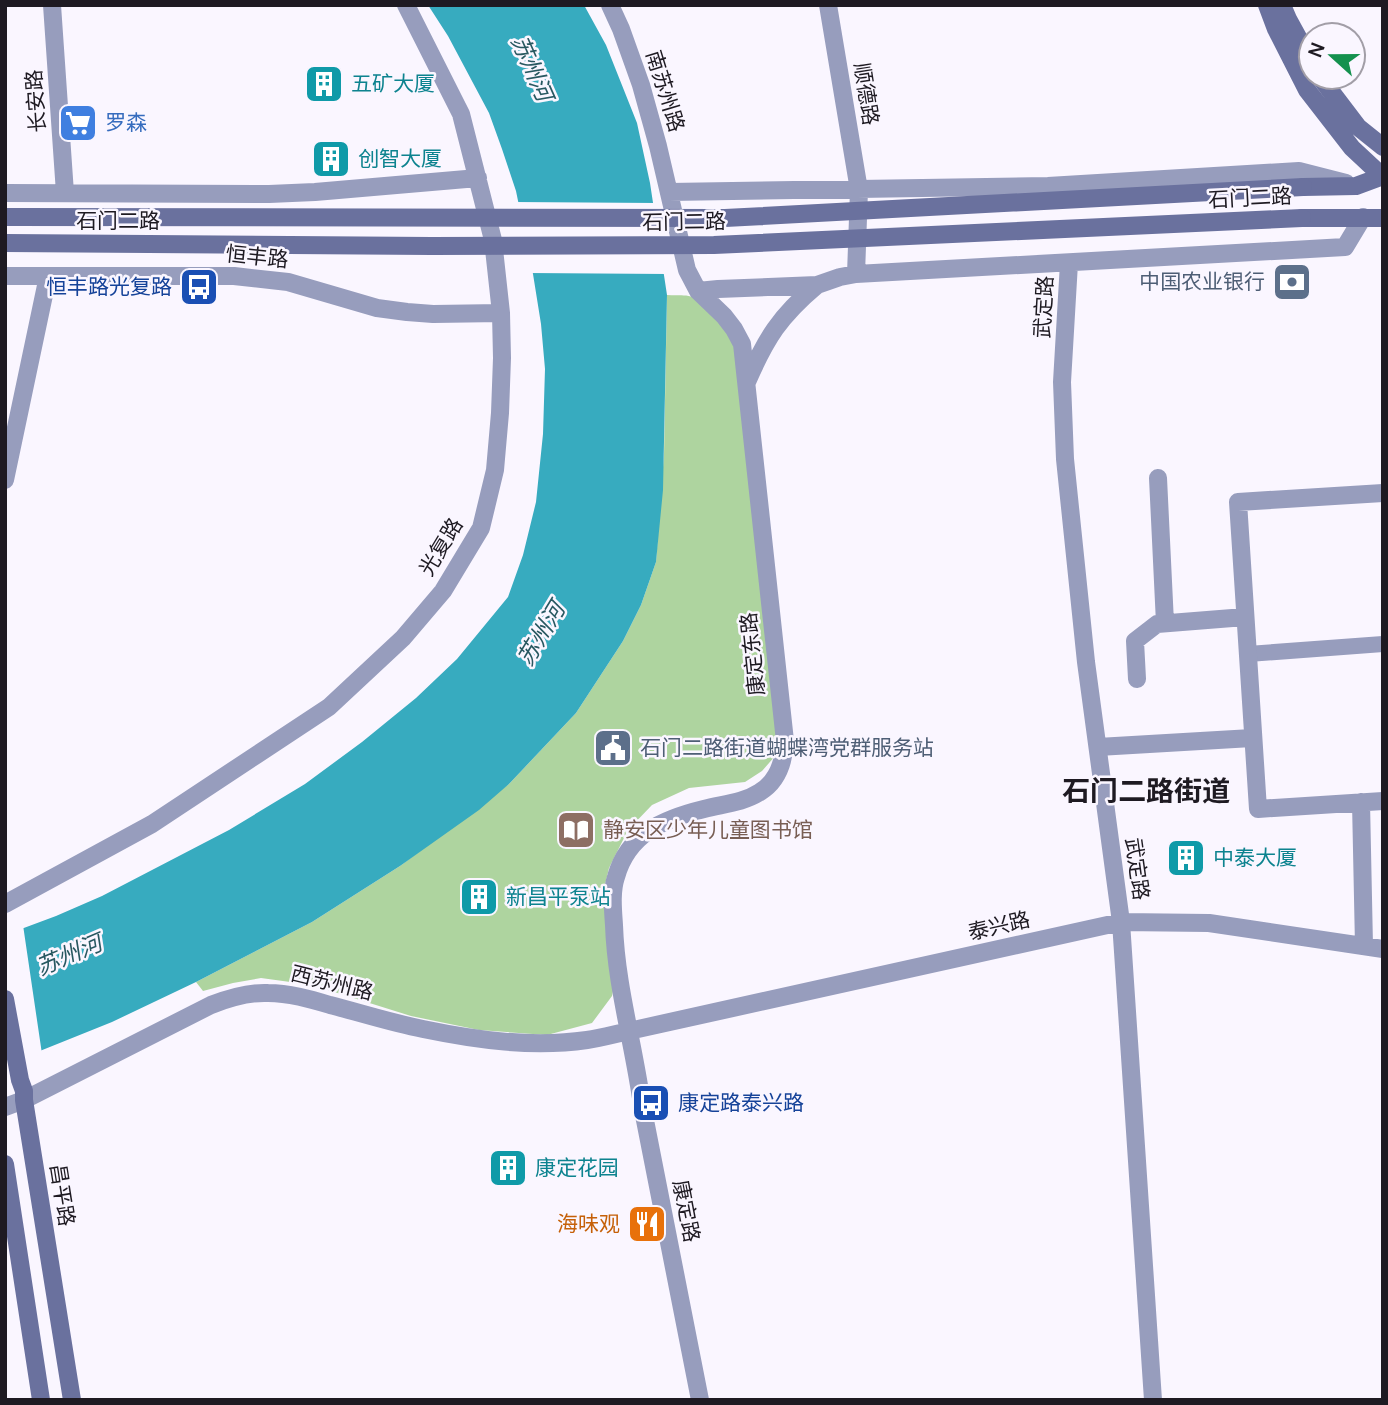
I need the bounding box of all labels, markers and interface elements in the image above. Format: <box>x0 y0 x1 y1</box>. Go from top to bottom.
north arrow <box>1297 21 1367 91</box>
water label: 苏州河 <box>504 30 563 109</box>
text: N <box>1302 39 1331 61</box>
street label: 南苏州路 <box>640 46 692 135</box>
street label: 顺德路 <box>848 61 886 127</box>
building icon: 五矿大厦 <box>303 63 345 105</box>
street label: 长安路 <box>19 69 51 133</box>
place label: 五矿大厦 <box>351 69 435 97</box>
supermarket icon: 罗森 <box>57 102 99 144</box>
place label: 罗森 <box>105 108 147 136</box>
building icon: 创智大厦 <box>310 138 352 180</box>
place label: 创智大厦 <box>358 144 442 172</box>
street label: 石门二路 <box>1207 181 1293 213</box>
street label: 石门二路 <box>76 206 160 234</box>
street label: 石门二路 <box>642 206 726 236</box>
street label: 恒丰路 <box>224 239 290 273</box>
bank icon: 中国农业银行 <box>1271 261 1313 303</box>
bus stop icon: 恒丰路光复路 <box>178 266 220 308</box>
place label: 中国农业银行 <box>1139 267 1265 295</box>
place label: 恒丰路光复路 <box>46 272 172 300</box>
street label: 武定路 <box>1027 275 1059 339</box>
street label: 光复路 <box>412 512 468 581</box>
water label: 苏州河 <box>509 592 574 671</box>
street label: 康定东路 <box>734 611 770 697</box>
public building icon: 石门二路街道蝴蝶湾党群服务站 <box>592 727 634 769</box>
place label: 石门二路街道蝴蝶湾党群服务站 <box>640 733 934 761</box>
district label: 石门二路街道 <box>1062 771 1230 809</box>
library icon: 静安区少年儿童图书馆 <box>555 809 597 851</box>
place label: 静安区少年儿童图书馆 <box>603 815 813 843</box>
street label: 武定路 <box>1120 836 1156 902</box>
building icon: 中泰大厦 <box>1165 837 1207 879</box>
place label: 中泰大厦 <box>1213 843 1297 871</box>
building icon: 新昌平泵站 <box>458 876 500 918</box>
place label: 新昌平泵站 <box>506 882 611 910</box>
street label: 泰兴路 <box>965 904 1033 946</box>
water label: 苏州河 <box>31 924 110 982</box>
street label: 西苏州路 <box>288 958 376 1006</box>
bus stop icon: 康定路泰兴路 <box>630 1082 672 1124</box>
place label: 康定路泰兴路 <box>678 1088 804 1116</box>
building icon: 康定花园 <box>487 1147 529 1189</box>
place label: 康定花园 <box>535 1153 619 1181</box>
street label: 昌平路 <box>44 1162 82 1228</box>
street label: 康定路 <box>667 1177 707 1244</box>
restaurant icon: 海味观 <box>626 1203 668 1245</box>
place label: 海味观 <box>557 1209 620 1237</box>

